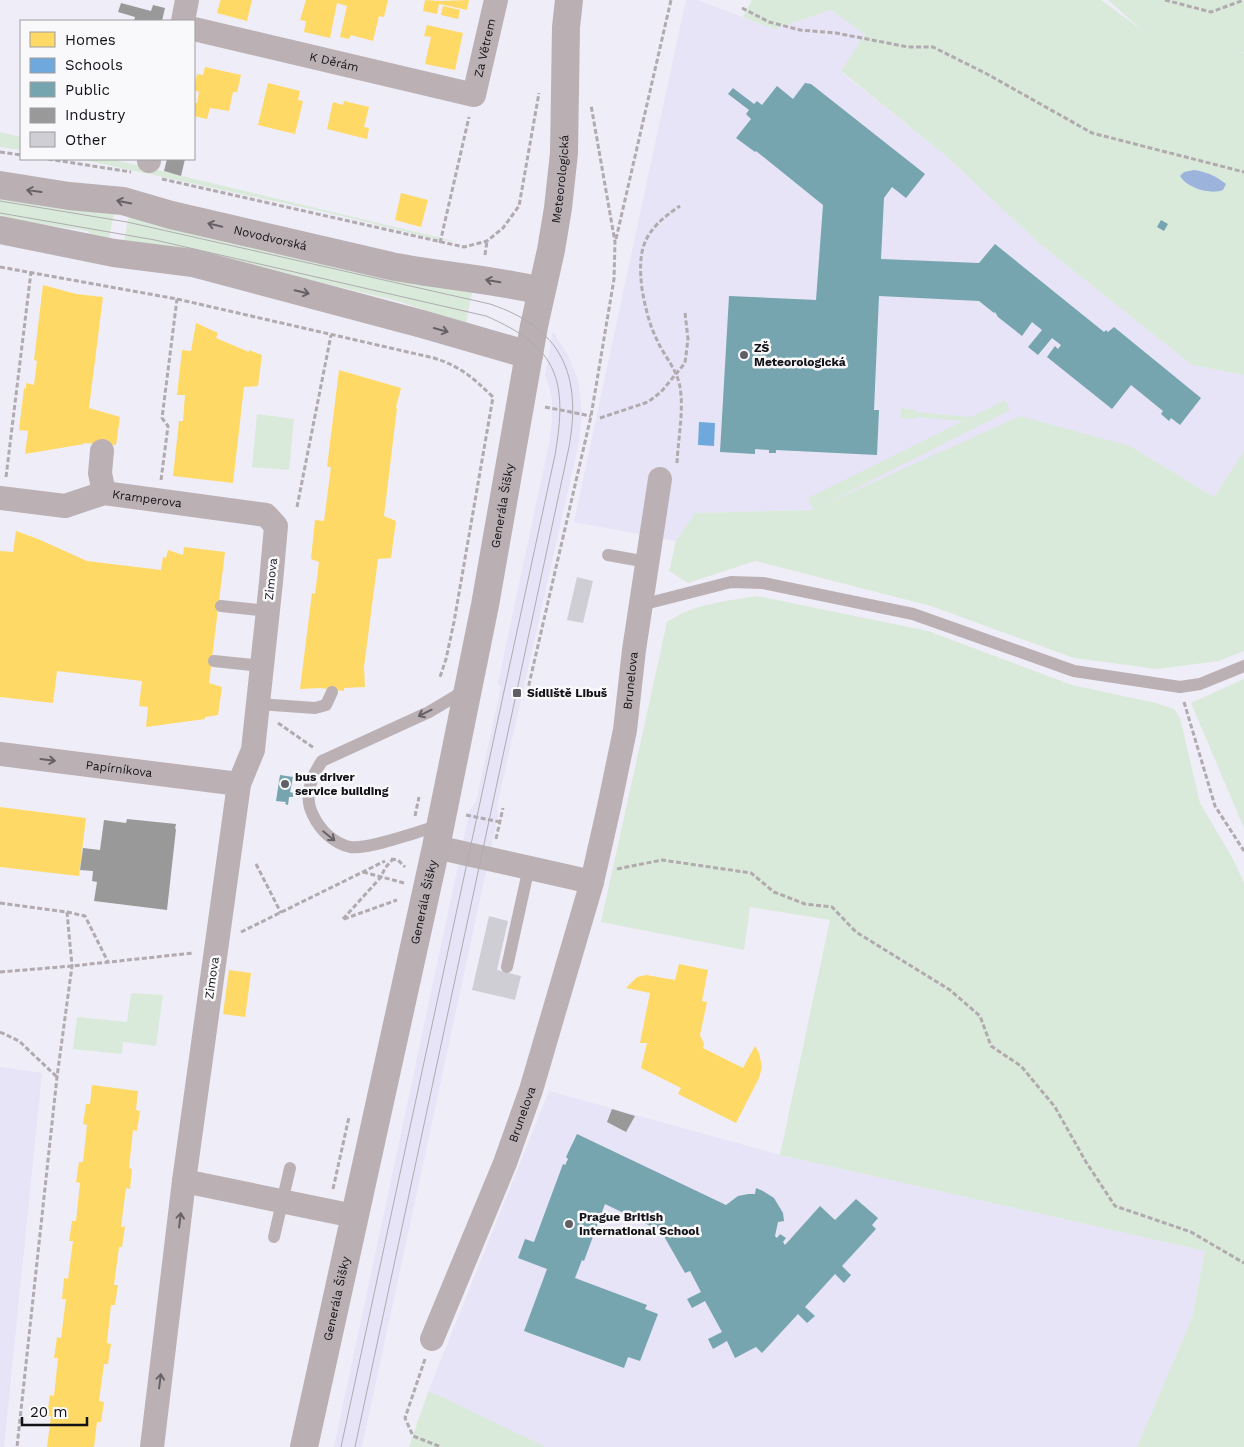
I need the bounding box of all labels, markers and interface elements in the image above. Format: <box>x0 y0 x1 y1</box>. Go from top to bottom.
street label: Za Větrem <box>471 17 498 79</box>
legend <box>20 20 195 160</box>
text: Homes <box>65 31 116 49</box>
street label: K Děrám <box>308 49 360 75</box>
text: Schools <box>65 56 123 74</box>
text: Public <box>65 81 110 99</box>
text: Industry <box>65 106 126 124</box>
text: Other <box>65 131 107 149</box>
street label: Meteorologická <box>549 135 571 224</box>
one-way arrow <box>27 185 43 195</box>
one-way arrow <box>116 197 132 206</box>
one-way arrow <box>208 220 224 229</box>
street label: Novodvorská <box>232 223 308 253</box>
one-way arrow <box>486 276 502 286</box>
one-way arrow <box>294 288 310 297</box>
one-way arrow <box>432 325 448 335</box>
place label: ZŠ Meteorologická <box>754 341 846 369</box>
marker: ZŠ Meteorologická <box>738 349 750 361</box>
street label: Generála Šišky <box>488 461 517 549</box>
street label: Kramperova <box>111 487 183 511</box>
street label: Zimova <box>262 557 280 601</box>
street label: Brunelova <box>620 651 641 710</box>
place label: Sídliště Libuš <box>527 686 608 700</box>
marker: Sídliště Libuš <box>511 687 523 699</box>
one-way arrow <box>418 709 433 718</box>
one-way arrow <box>40 755 56 765</box>
street label: Papírníkova <box>85 758 153 780</box>
place label: bus driver service building <box>295 770 389 798</box>
marker: bus driver service building <box>279 778 291 790</box>
one-way arrow <box>322 830 335 841</box>
street label: Generála Šišky <box>408 858 440 946</box>
street label: Zimova <box>202 956 222 1000</box>
street label: Brunelova <box>506 1085 539 1144</box>
place label: Prague British International School <box>579 1210 700 1238</box>
one-way arrow <box>175 1212 185 1228</box>
marker: Prague British International School <box>563 1218 575 1230</box>
street label: Generála Šišky <box>321 1254 353 1342</box>
one-way arrow <box>155 1374 165 1390</box>
scale bar <box>22 1394 88 1426</box>
text: 20 m <box>30 1403 68 1421</box>

